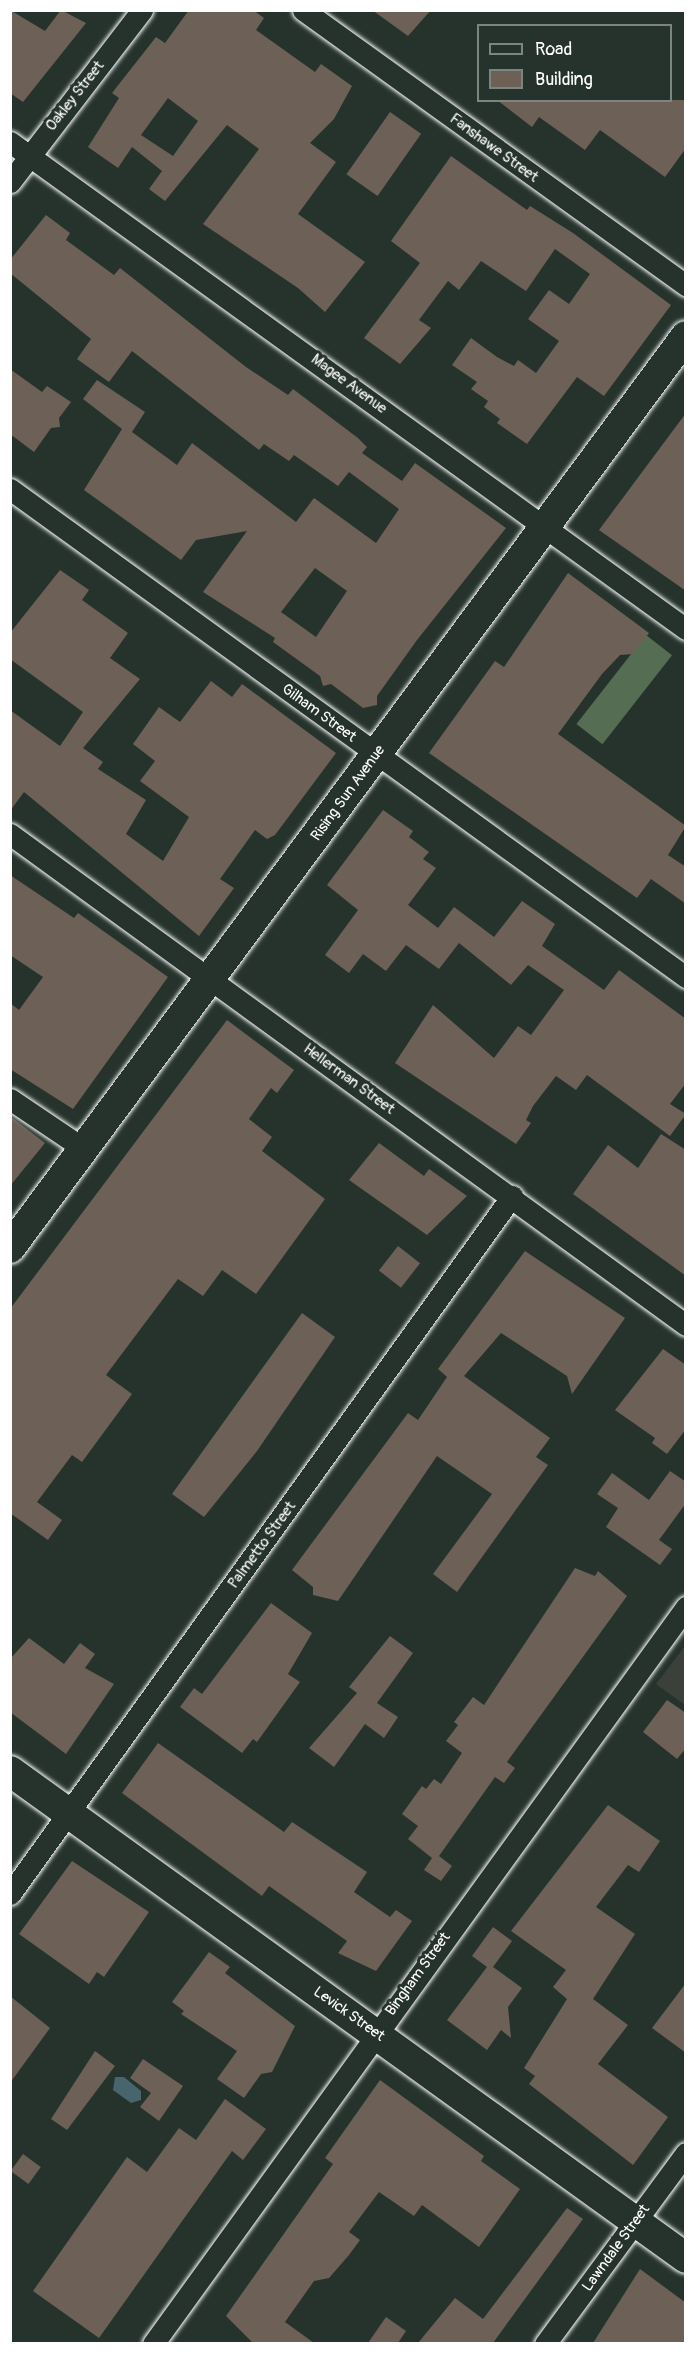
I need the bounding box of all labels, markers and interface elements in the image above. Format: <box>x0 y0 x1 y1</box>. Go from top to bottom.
legend <box>477 24 672 102</box>
text: Road <box>535 38 572 61</box>
street label: Oakley Street <box>42 57 108 135</box>
text: Building <box>535 68 593 91</box>
street label: Fanshawe Street <box>446 110 542 186</box>
street label: Magee Avenue <box>308 350 390 418</box>
street label: Gilham Street <box>278 680 360 746</box>
street label: Rising Sun Avenue <box>307 742 389 844</box>
street label: Hellerman Street <box>300 1040 398 1118</box>
street label: Palmetto Street <box>224 1498 300 1592</box>
street label: Bingham Street <box>382 1929 454 2019</box>
street label: Levick Street <box>310 1983 388 2045</box>
street label: Lawndale Street <box>578 2201 654 2295</box>

